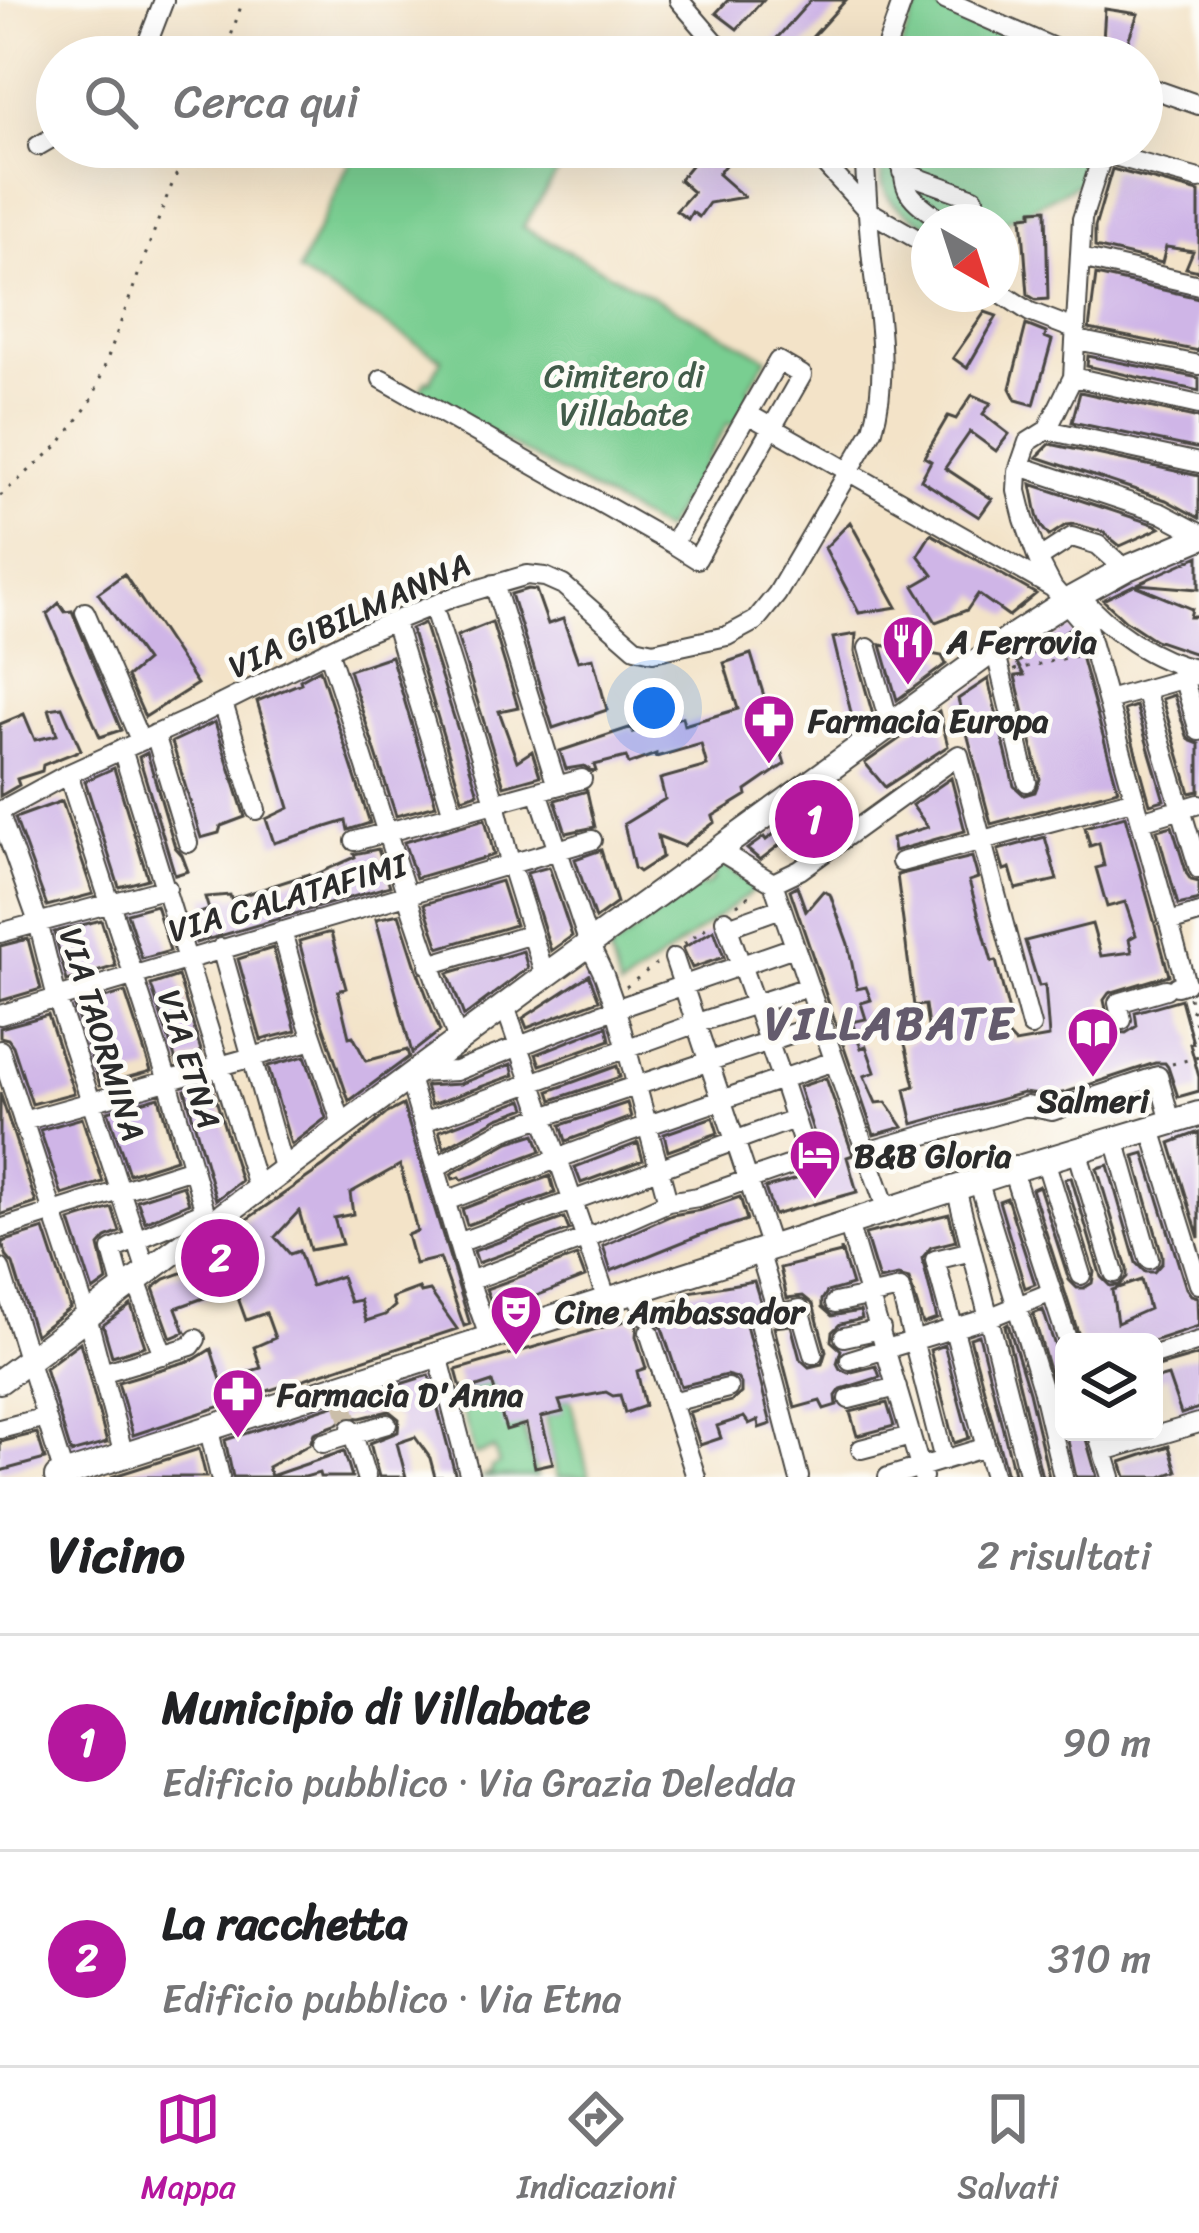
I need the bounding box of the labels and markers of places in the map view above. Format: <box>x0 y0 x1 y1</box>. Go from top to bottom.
restaurant icon: A Ferrovia <box>880 613 936 687</box>
place label: A Ferrovia <box>945 613 1097 671</box>
pharmacy icon: Farmacia Europa <box>741 692 797 766</box>
place label: Farmacia Europa <box>807 692 1049 750</box>
pin: 1 <box>775 774 853 864</box>
library icon: Salmeri <box>1065 1005 1121 1079</box>
place label: Salmeri <box>1036 1072 1151 1130</box>
hotel icon: B&B Gloria <box>787 1127 843 1201</box>
place label: B&B Gloria <box>854 1127 1012 1185</box>
pin: 2 <box>181 1213 259 1303</box>
theatre icon: Cine Ambassador <box>488 1283 544 1357</box>
place label: Cine Ambassador <box>554 1283 806 1341</box>
pharmacy icon: Farmacia D'Anna <box>210 1366 266 1440</box>
place label: Farmacia D'Anna <box>276 1366 524 1424</box>

